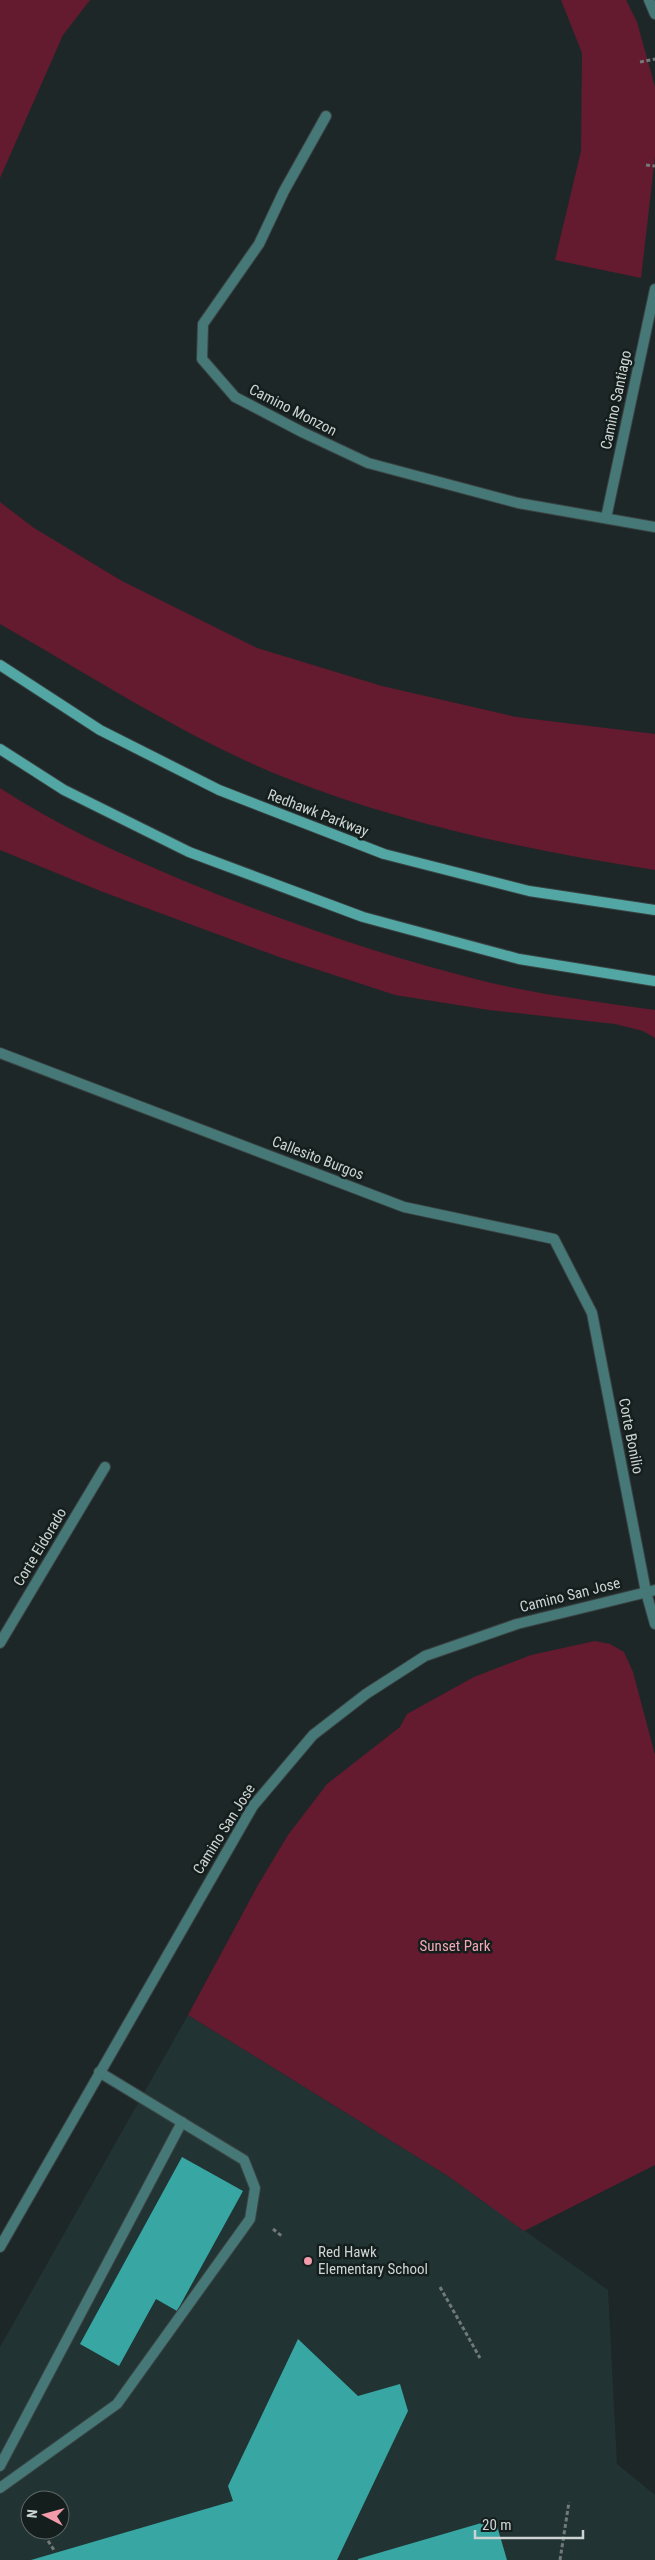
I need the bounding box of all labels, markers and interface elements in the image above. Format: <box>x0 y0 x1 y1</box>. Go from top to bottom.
street label: Camino Santiago <box>597 349 635 451</box>
street label: Camino Monzon <box>246 380 340 440</box>
street label: Redhawk Parkway <box>265 785 371 841</box>
street label: Callesito Burgos <box>270 1132 367 1184</box>
street label: Corte Bonilio <box>615 1397 647 1475</box>
street label: Corte Eldorado <box>10 1505 70 1589</box>
street label: Camino San Jose <box>518 1574 622 1616</box>
street label: Camino San Jose <box>189 1781 259 1877</box>
park label: Sunset Park <box>420 1937 491 1955</box>
place label: Red Hawk Elementary School <box>318 2243 428 2278</box>
marker: Red Hawk Elementary School <box>302 2255 314 2267</box>
north arrow <box>20 2490 70 2540</box>
scale bar <box>475 2508 582 2540</box>
text: N <box>24 2509 40 2519</box>
text: 20 m <box>482 2516 512 2534</box>

